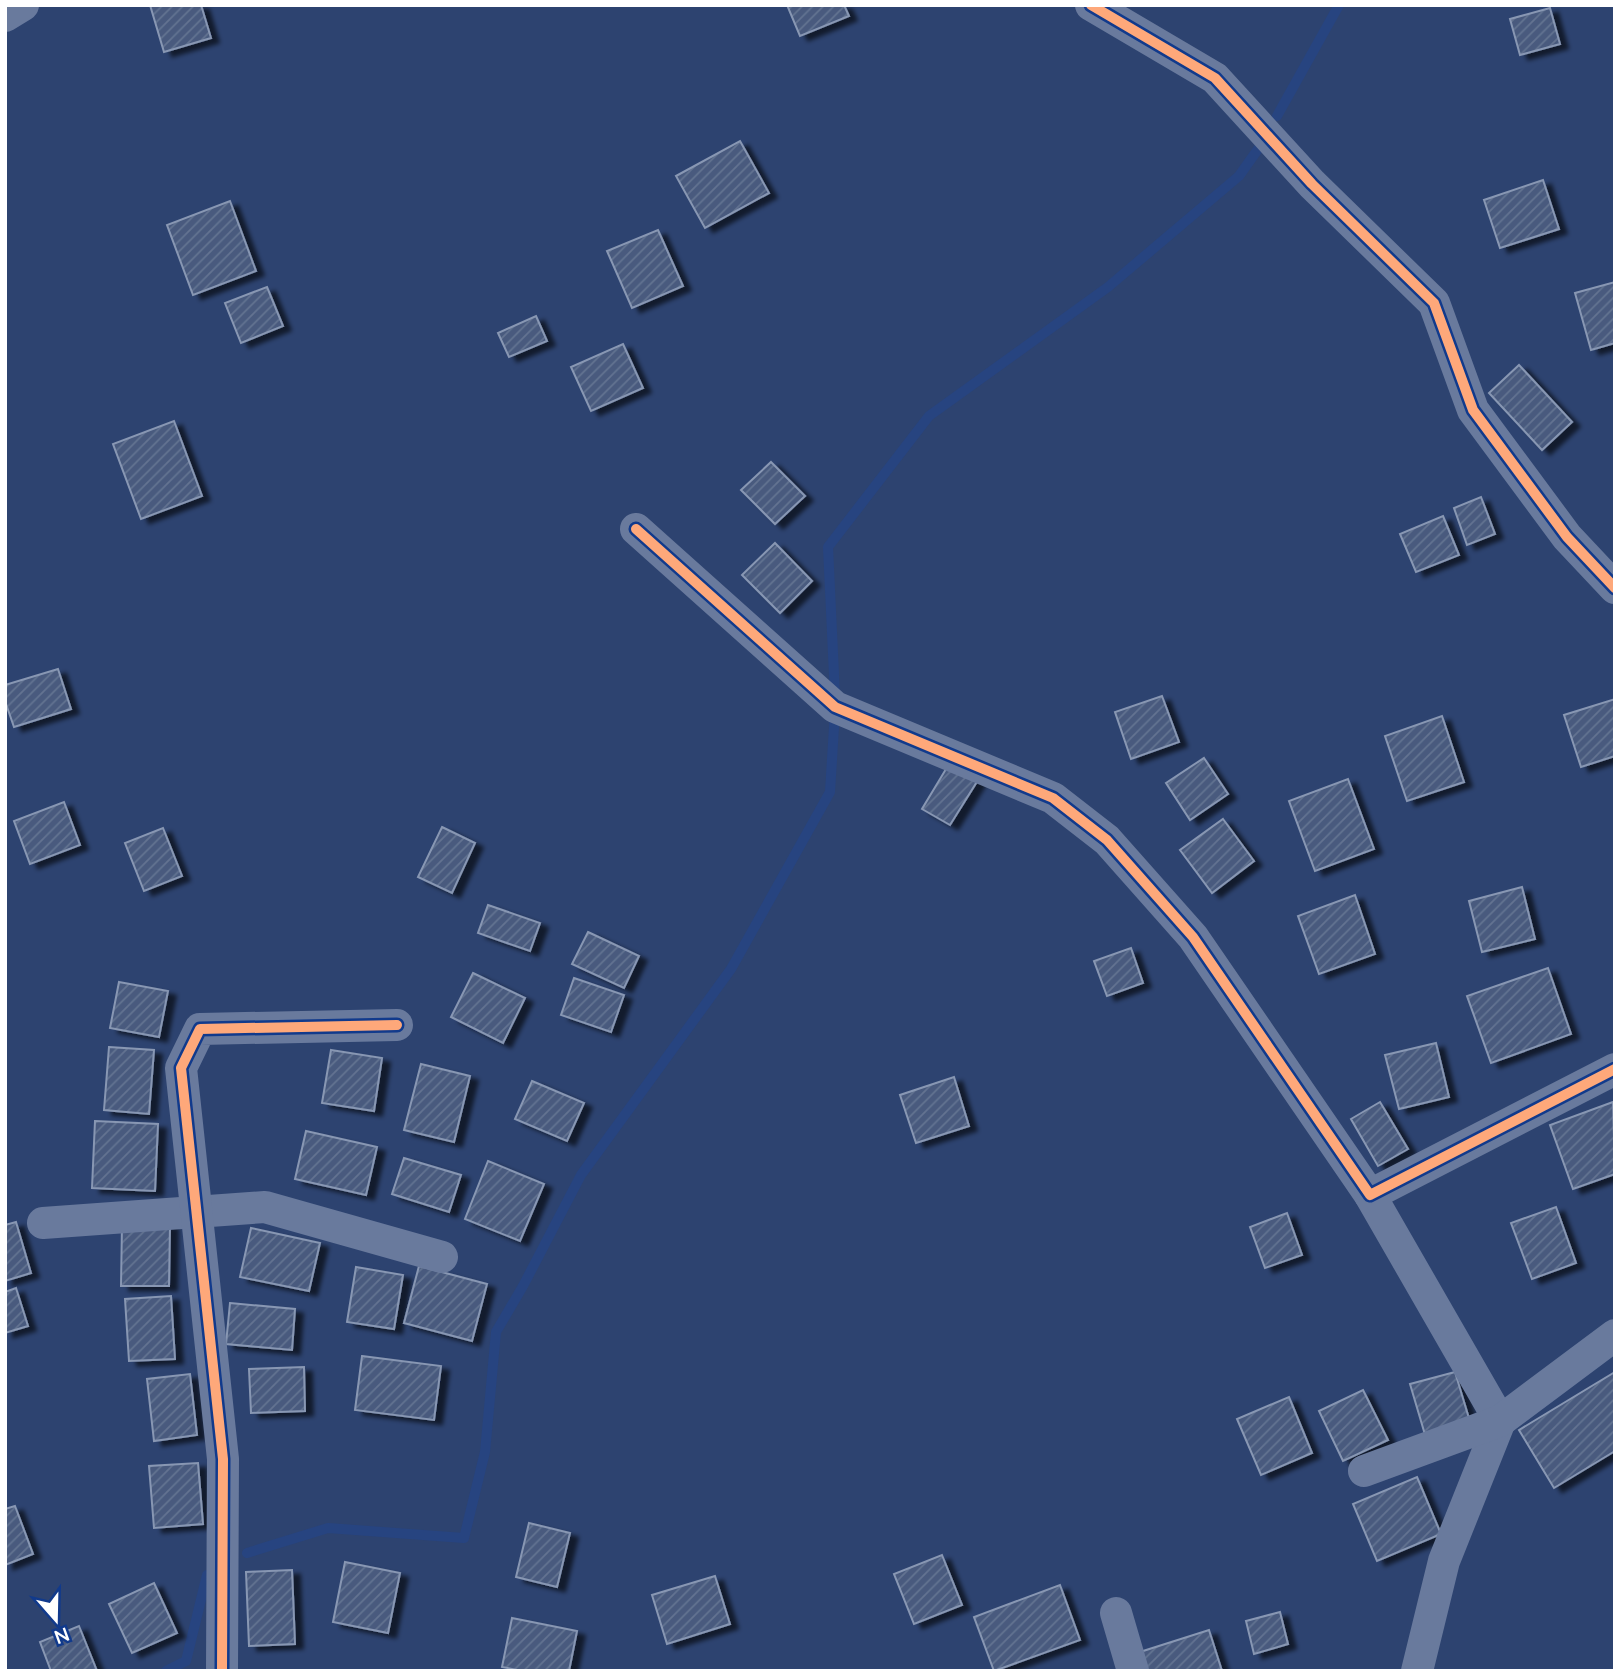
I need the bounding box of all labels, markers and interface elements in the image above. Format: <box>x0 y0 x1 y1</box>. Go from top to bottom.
north arrow <box>21 1585 91 1655</box>
text: N <box>51 1622 73 1650</box>

